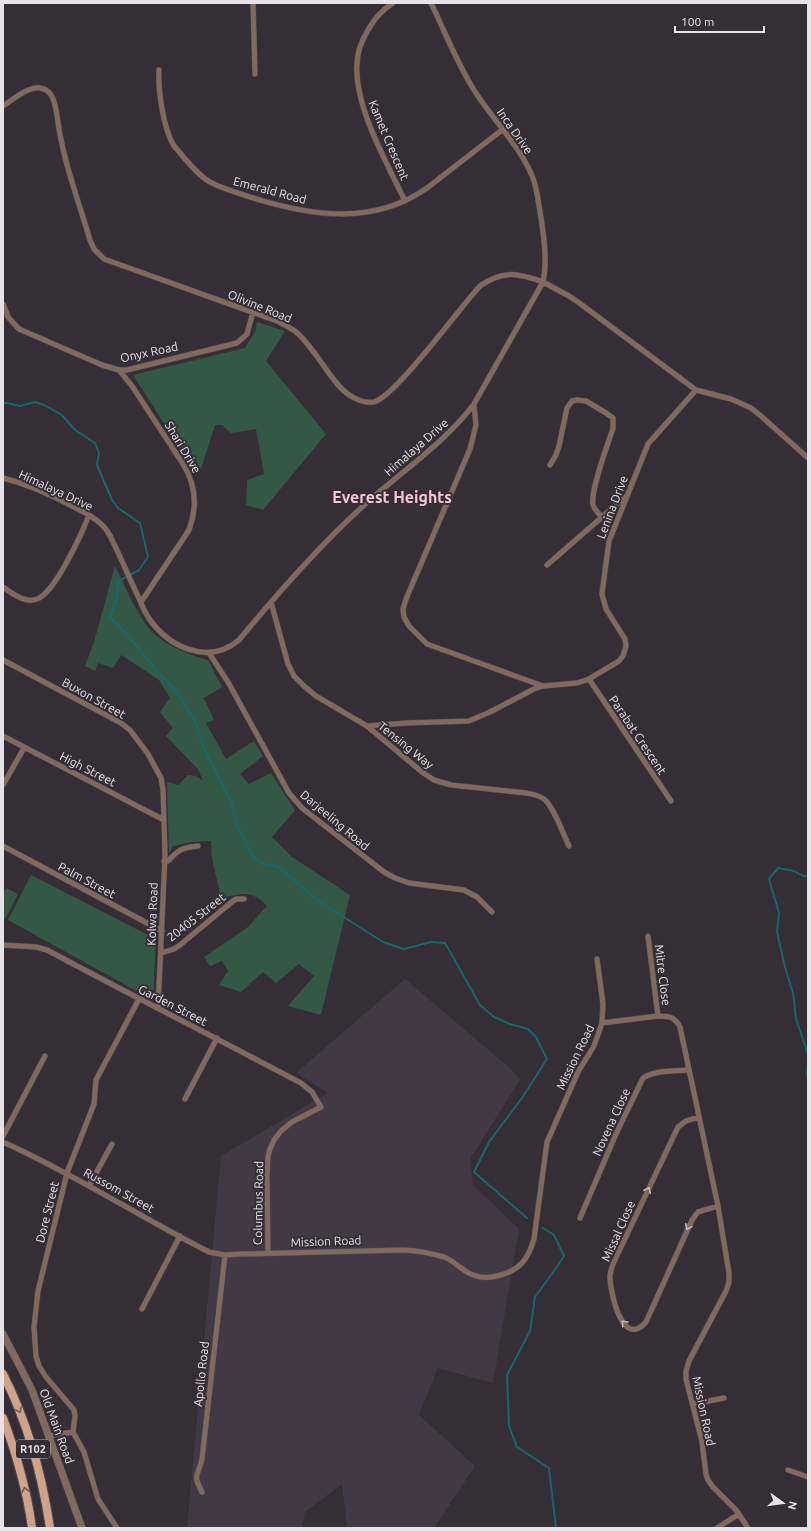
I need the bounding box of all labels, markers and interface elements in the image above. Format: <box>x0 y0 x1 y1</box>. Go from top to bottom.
scale bar <box>675 8 764 34</box>
text: 100 m <box>681 15 714 28</box>
street label: Kamet Crescent <box>366 98 412 182</box>
street label: Inca Drive <box>495 106 535 156</box>
street label: Emerald Road <box>232 174 308 206</box>
street label: Olivine Road <box>226 287 294 325</box>
street label: Onyx Road <box>119 340 179 364</box>
street label: Himalaya Drive <box>381 416 451 478</box>
street label: Shari Drive <box>163 419 203 475</box>
street label: Himalaya Drive <box>17 467 95 513</box>
street label: Lenina Drive <box>594 474 630 540</box>
district label: Everest Heights <box>332 488 452 506</box>
street label: Buxon Street <box>60 675 128 721</box>
street label: Parabat Crescent <box>607 693 669 777</box>
street label: Tensing Way <box>376 719 436 771</box>
street label: High Street <box>58 749 119 789</box>
street label: Darjeeling Road <box>298 788 372 852</box>
street label: Palm Street <box>56 859 118 901</box>
street label: Kolwa Road <box>144 882 160 946</box>
street label: 20405 Street <box>164 890 228 944</box>
street label: Mitre Close <box>653 944 673 1006</box>
street label: Garden Street <box>136 982 210 1028</box>
street label: Mission Road <box>554 1022 596 1092</box>
street label: Novena Close <box>590 1086 632 1158</box>
street label: Columbus Road <box>251 1161 265 1245</box>
street label: Russom Street <box>82 1165 157 1215</box>
street label: Dore Street <box>33 1180 61 1244</box>
one-way arrow <box>643 1187 651 1195</box>
street label: Missal Close <box>599 1199 637 1263</box>
one-way arrow <box>685 1223 693 1230</box>
street label: Mission Road <box>290 1233 362 1249</box>
one-way arrow <box>622 1320 629 1328</box>
street label: Apollo Road <box>191 1341 211 1407</box>
street label: Mission Road <box>690 1375 718 1447</box>
street label: Old Main Road <box>37 1387 77 1465</box>
one-way arrow <box>15 1406 23 1413</box>
road number: R102 <box>16 1440 50 1458</box>
north arrow <box>763 1483 803 1523</box>
one-way arrow <box>21 1486 29 1493</box>
text: N <box>786 1500 800 1511</box>

